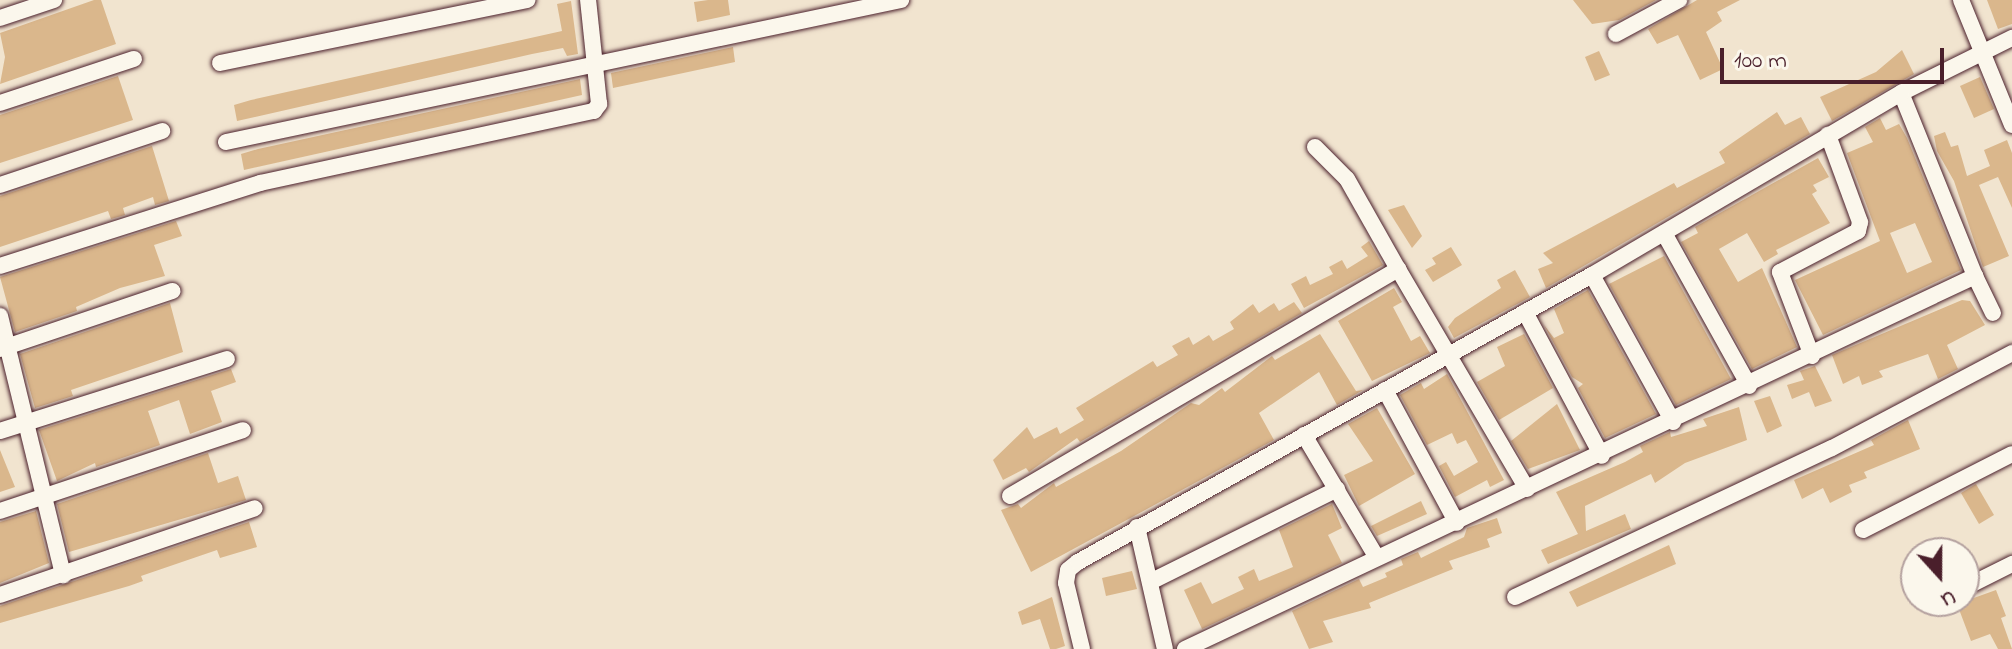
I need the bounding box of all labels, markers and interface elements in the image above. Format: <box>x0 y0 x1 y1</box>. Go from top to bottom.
scale bar <box>1724 32 1948 82</box>
text: 100 m <box>1734 44 1787 79</box>
north arrow <box>1900 537 1980 617</box>
text: U <box>1936 580 1960 615</box>

